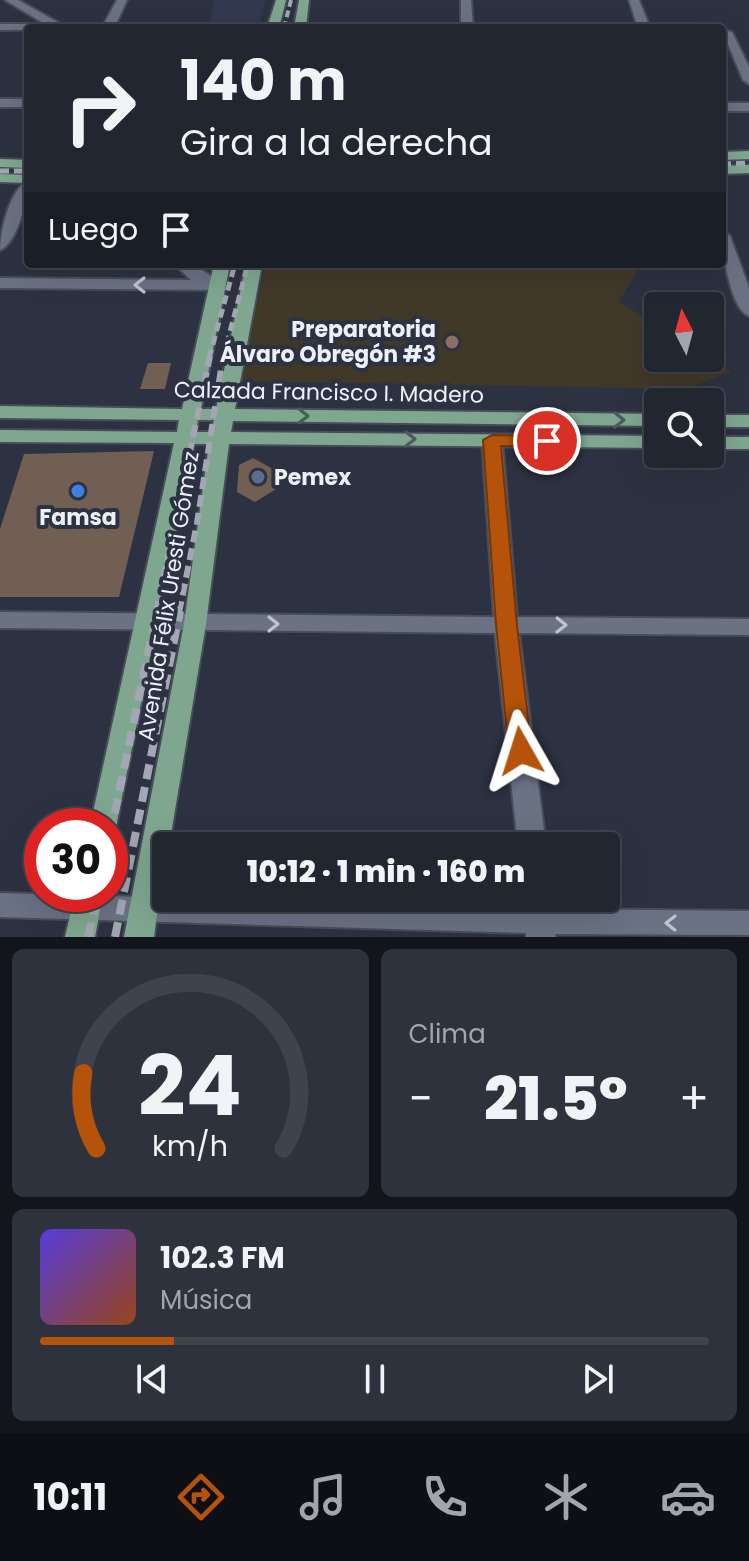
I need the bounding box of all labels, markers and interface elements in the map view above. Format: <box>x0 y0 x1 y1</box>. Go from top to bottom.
text: 140 m <box>180 41 347 120</box>
icon: right <box>48 56 152 160</box>
text: Gira a la derecha <box>180 117 493 168</box>
text: Luego <box>48 208 138 251</box>
icon: arrive <box>154 208 198 252</box>
one-way arrow <box>133 276 146 293</box>
north arrow <box>644 292 724 372</box>
map controls <box>644 292 724 468</box>
place label: Preparatoria Álvaro Obregón #3 <box>220 314 436 370</box>
marker: Preparatoria Álvaro Obregón #3 <box>443 333 461 351</box>
street label: Calzada Francisco I. Madero <box>174 374 484 411</box>
button: search <box>644 388 724 468</box>
one-way arrow <box>297 407 310 424</box>
pin <box>513 407 581 475</box>
one-way arrow <box>613 411 626 429</box>
icon: arrive <box>525 419 569 463</box>
one-way arrow <box>404 430 417 448</box>
street label: Avenida Félix Uresti Gómez <box>130 449 207 743</box>
place label: Pemex <box>274 462 351 493</box>
marker: Pemex <box>249 468 267 486</box>
marker: Famsa <box>69 482 87 500</box>
place label: Famsa <box>39 502 117 533</box>
one-way arrow <box>267 615 280 633</box>
one-way arrow <box>555 616 568 634</box>
position arrow <box>479 709 563 793</box>
speed limit sign: 30 <box>24 808 128 912</box>
text: 10:12 · 1 min · 160 m <box>247 850 525 893</box>
one-way arrow <box>664 914 677 931</box>
text: Clima <box>409 1016 486 1052</box>
text: 24 <box>138 1028 242 1144</box>
text: 21.5° <box>484 1057 628 1141</box>
text: − <box>409 1068 433 1129</box>
text: + <box>679 1068 709 1129</box>
text: km/h <box>152 1126 228 1166</box>
text: 102.3 FM <box>160 1236 285 1279</box>
text: Música <box>160 1282 252 1318</box>
icon: previous <box>130 1357 174 1401</box>
icon: pause <box>353 1357 397 1401</box>
icon: next <box>576 1357 620 1401</box>
icon: directions <box>173 1469 229 1525</box>
icon: music <box>295 1469 351 1525</box>
icon: phone <box>417 1469 473 1525</box>
icon: climate <box>538 1469 594 1525</box>
icon: car <box>660 1469 716 1525</box>
text: 10:11 <box>33 1472 107 1523</box>

